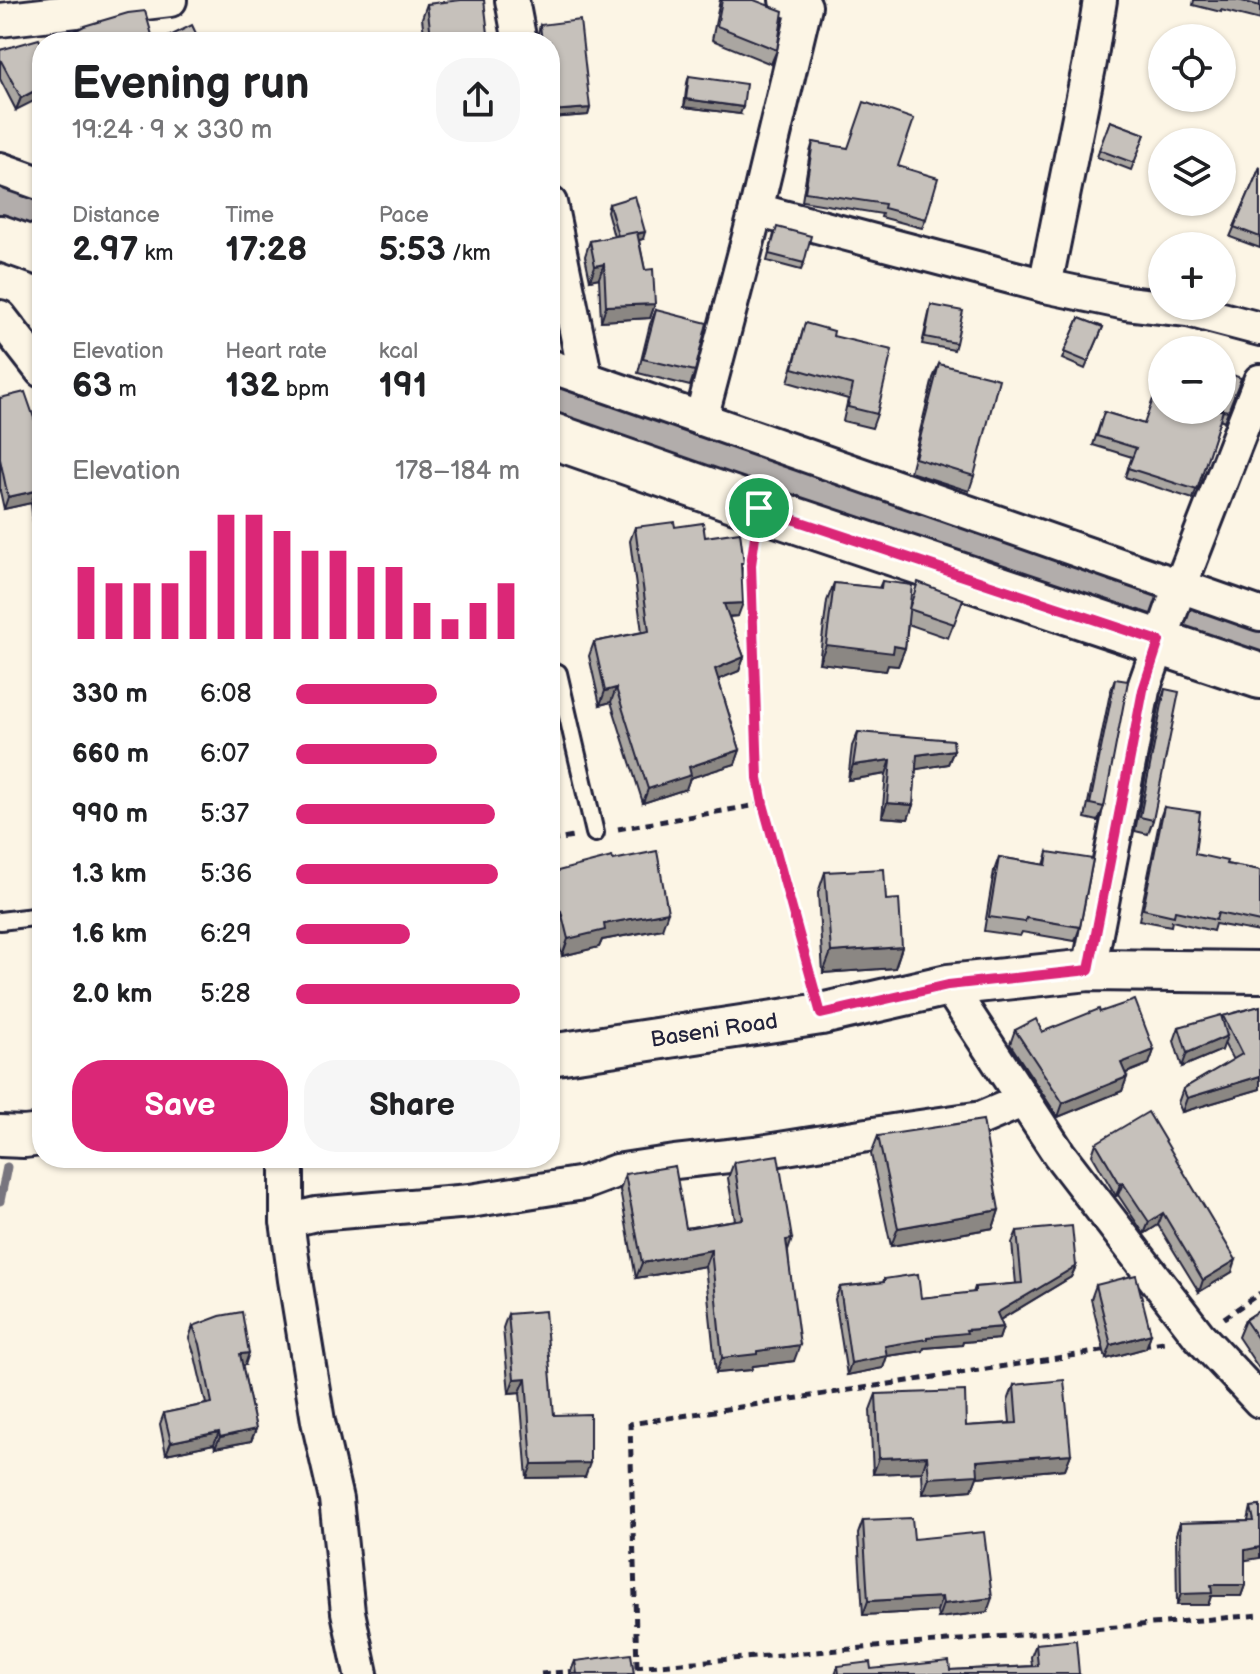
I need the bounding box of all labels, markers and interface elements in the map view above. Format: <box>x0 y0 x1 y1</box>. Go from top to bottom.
map controls <box>1148 24 1236 424</box>
button: locate <box>1148 24 1236 112</box>
text: Evening run <box>72 58 309 111</box>
button: share <box>436 58 520 142</box>
text: 19:24 · 9 × 330 m <box>72 115 272 146</box>
button: layers <box>1148 128 1236 216</box>
text: Distance <box>72 202 160 229</box>
text: Time <box>225 202 274 229</box>
text: Pace <box>379 202 429 229</box>
text: 2.97 <box>72 229 139 270</box>
text: 17:28 <box>225 229 307 270</box>
text: 5:53 <box>379 229 446 270</box>
button: + <box>1148 232 1236 320</box>
text: km <box>139 240 173 267</box>
text: /km <box>446 240 491 267</box>
button: − <box>1148 336 1236 424</box>
text: Elevation <box>72 338 164 365</box>
text: Heart rate <box>225 338 327 365</box>
text: kcal <box>379 338 418 365</box>
text: 63 <box>72 365 112 406</box>
text: 132 <box>225 365 280 406</box>
text: 191 <box>379 365 427 406</box>
text: m <box>112 376 137 403</box>
text: bpm <box>280 376 329 403</box>
text: Elevation <box>72 456 180 487</box>
text: 178–184 m <box>395 456 520 487</box>
pin <box>725 474 793 542</box>
icon: arrive <box>737 486 781 530</box>
text: 330 m <box>72 679 148 710</box>
text: 6:08 <box>200 679 252 710</box>
text: 660 m <box>72 739 149 770</box>
text: 6:07 <box>200 739 249 770</box>
text: 990 m <box>72 799 148 830</box>
text: 5:37 <box>200 799 249 830</box>
text: 1.3 km <box>72 859 147 890</box>
text: 5:36 <box>200 859 252 890</box>
text: 1.6 km <box>72 919 147 950</box>
text: 6:29 <box>200 919 252 950</box>
text: 2.0 km <box>72 979 152 1010</box>
text: 5:28 <box>200 979 251 1010</box>
street label: Baseni Road <box>649 1007 780 1053</box>
button: Save <box>72 1060 288 1152</box>
button: Share <box>304 1060 520 1152</box>

